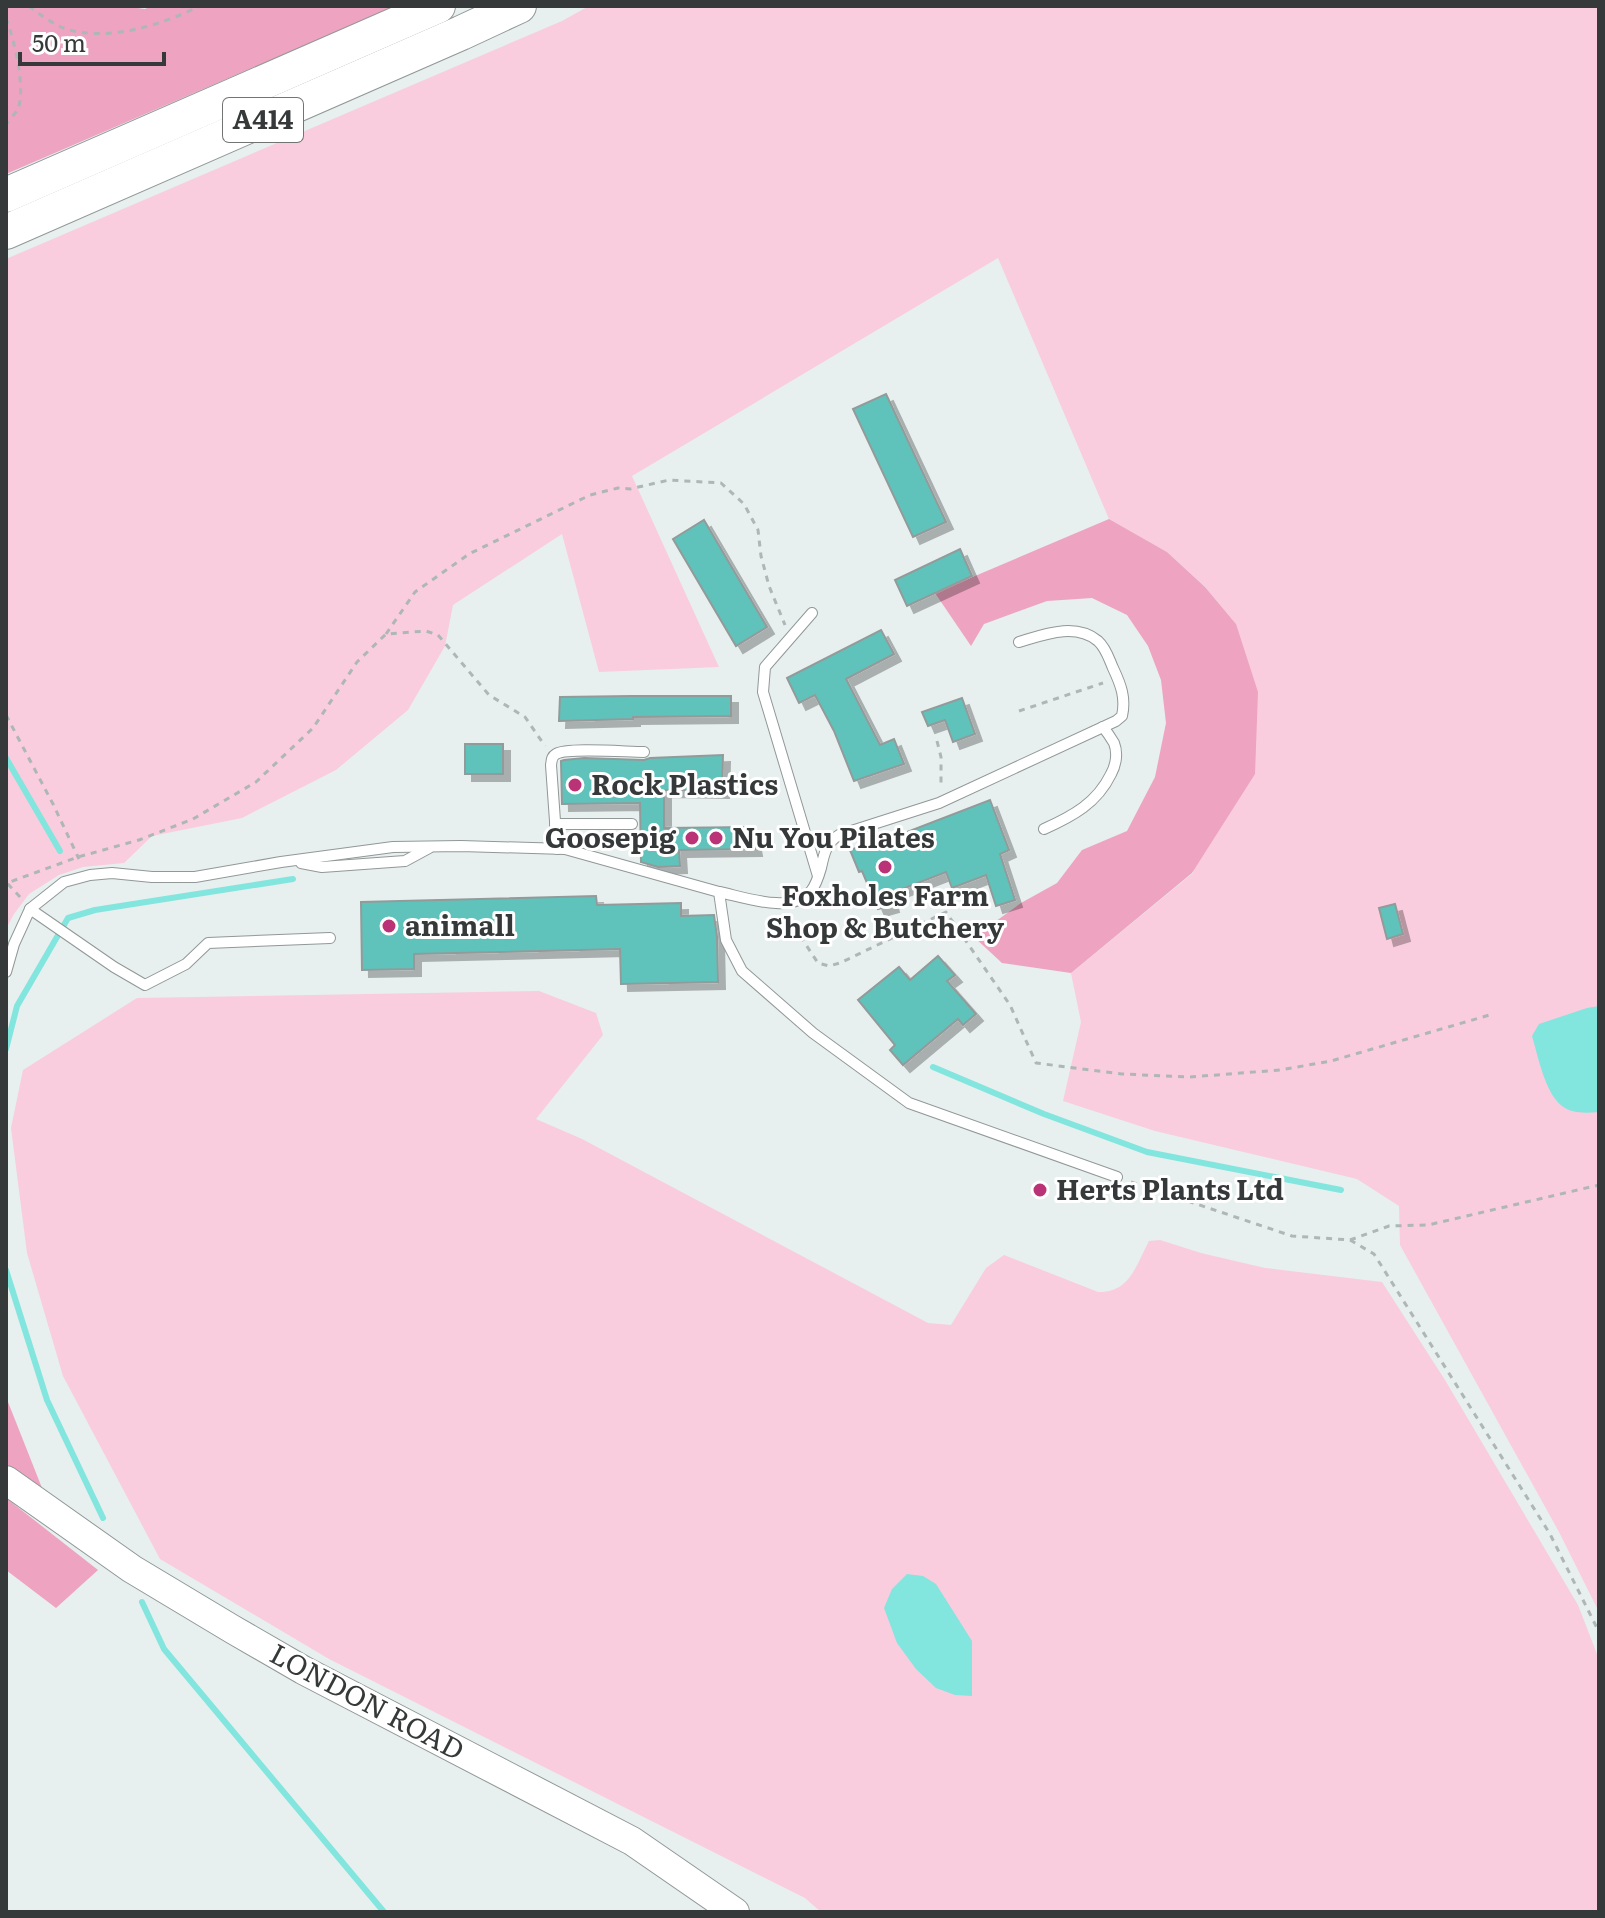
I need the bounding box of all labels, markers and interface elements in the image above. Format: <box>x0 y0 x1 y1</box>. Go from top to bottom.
scale bar <box>20 16 164 66</box>
text: 50 m <box>32 24 86 59</box>
road number: A414 <box>223 98 303 142</box>
place label: Rock Plastics <box>591 762 778 804</box>
marker: Rock Plastics <box>566 776 584 794</box>
place label: Goosepig <box>545 815 677 857</box>
place label: Nu You Pilates <box>732 815 935 857</box>
marker: Goosepig <box>683 829 701 847</box>
marker: Nu You Pilates <box>707 829 725 847</box>
marker: Foxholes Farm Shop & Butchery <box>876 858 894 876</box>
place label: Foxholes Farm Shop & Butchery <box>766 873 1005 947</box>
place label: animall <box>405 903 515 945</box>
marker: animall <box>380 917 398 935</box>
place label: Herts Plants Ltd <box>1056 1167 1284 1209</box>
marker: Herts Plants Ltd <box>1031 1181 1049 1199</box>
street label: LONDON ROAD <box>263 1631 473 1769</box>

